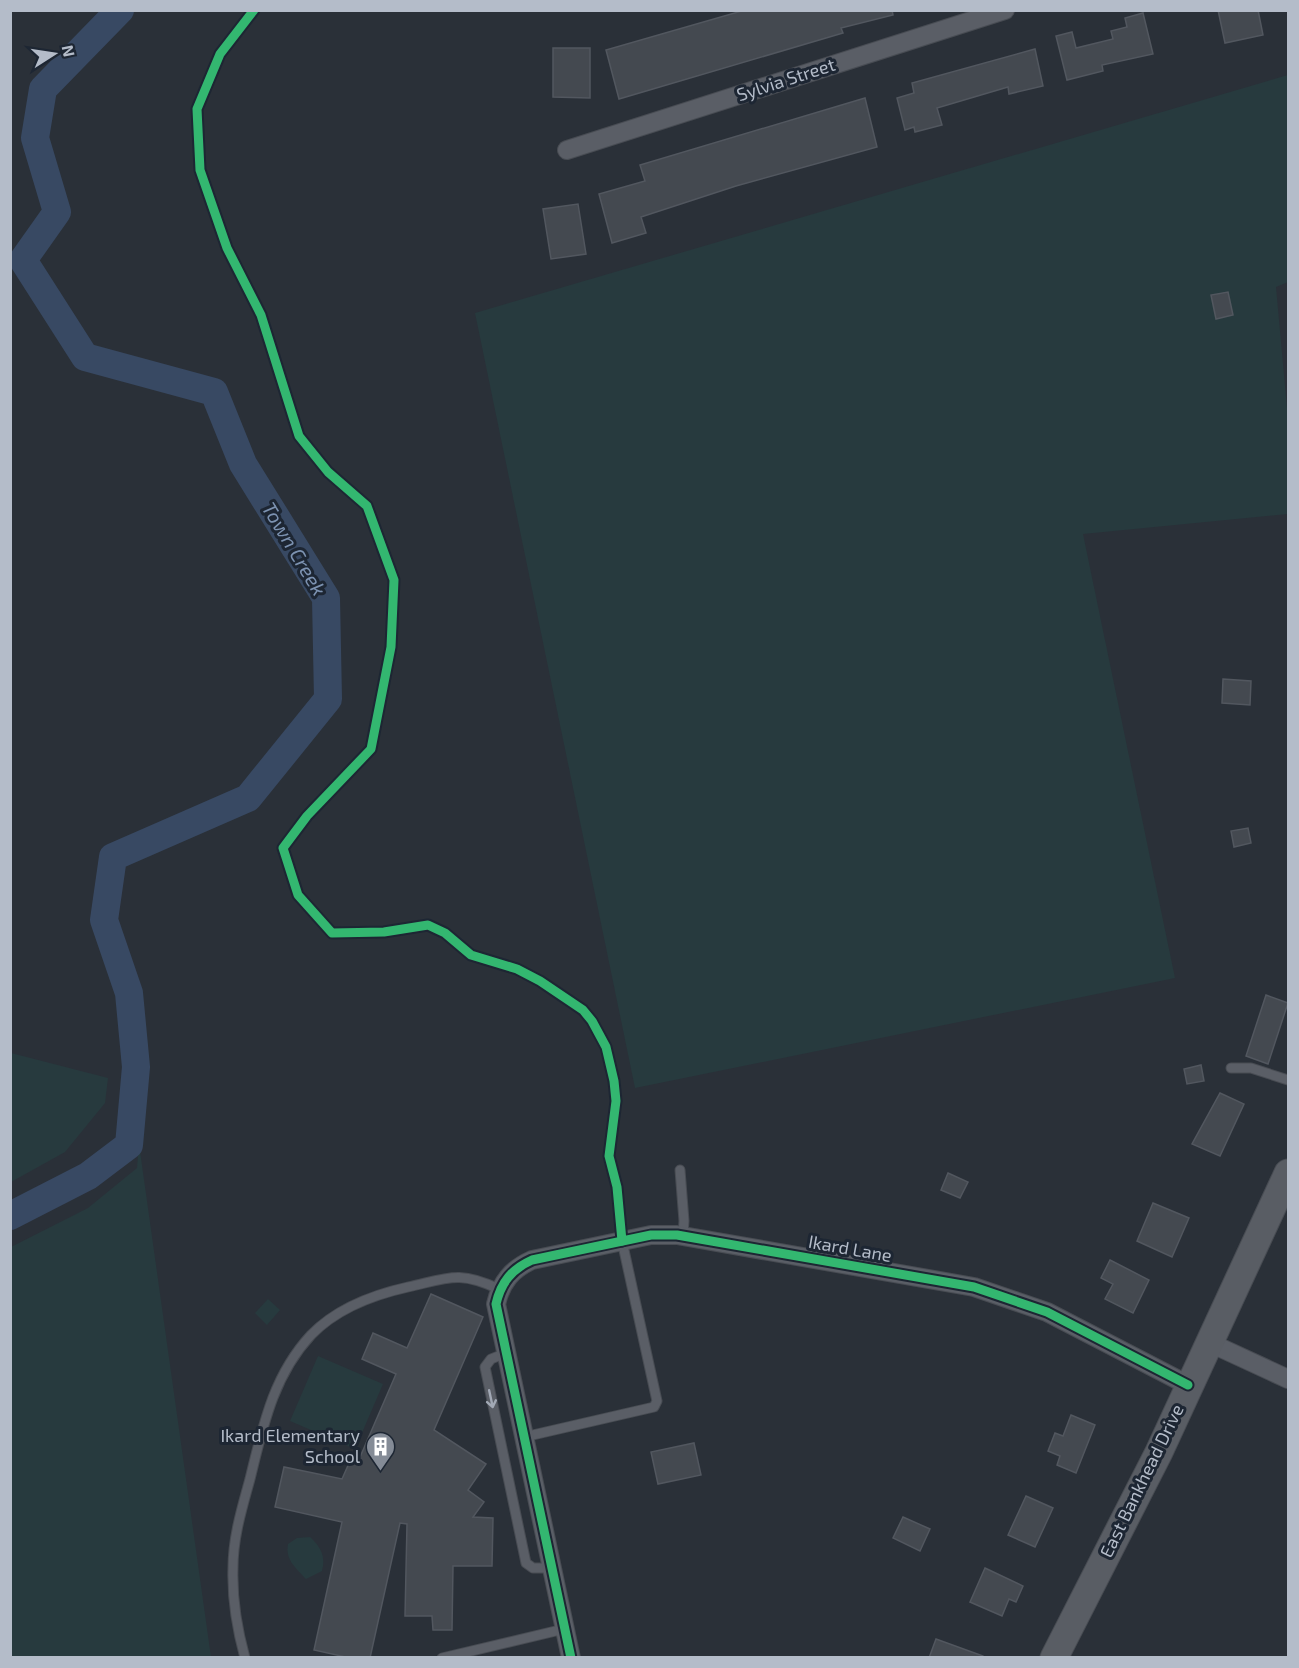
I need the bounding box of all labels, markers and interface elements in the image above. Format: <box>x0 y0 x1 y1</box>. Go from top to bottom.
north arrow <box>24 24 84 84</box>
text: N <box>59 43 80 58</box>
street label: Sylvia Street <box>734 53 838 105</box>
water label: Town Creek <box>258 497 332 599</box>
street label: Ikard Lane <box>807 1230 894 1266</box>
one-way arrow <box>486 1388 497 1408</box>
street label: East Bankhead Drive <box>1094 1400 1188 1561</box>
place label: Ikard Elementary School <box>220 1424 361 1467</box>
building icon: Ikard Elementary School <box>365 1430 397 1472</box>

